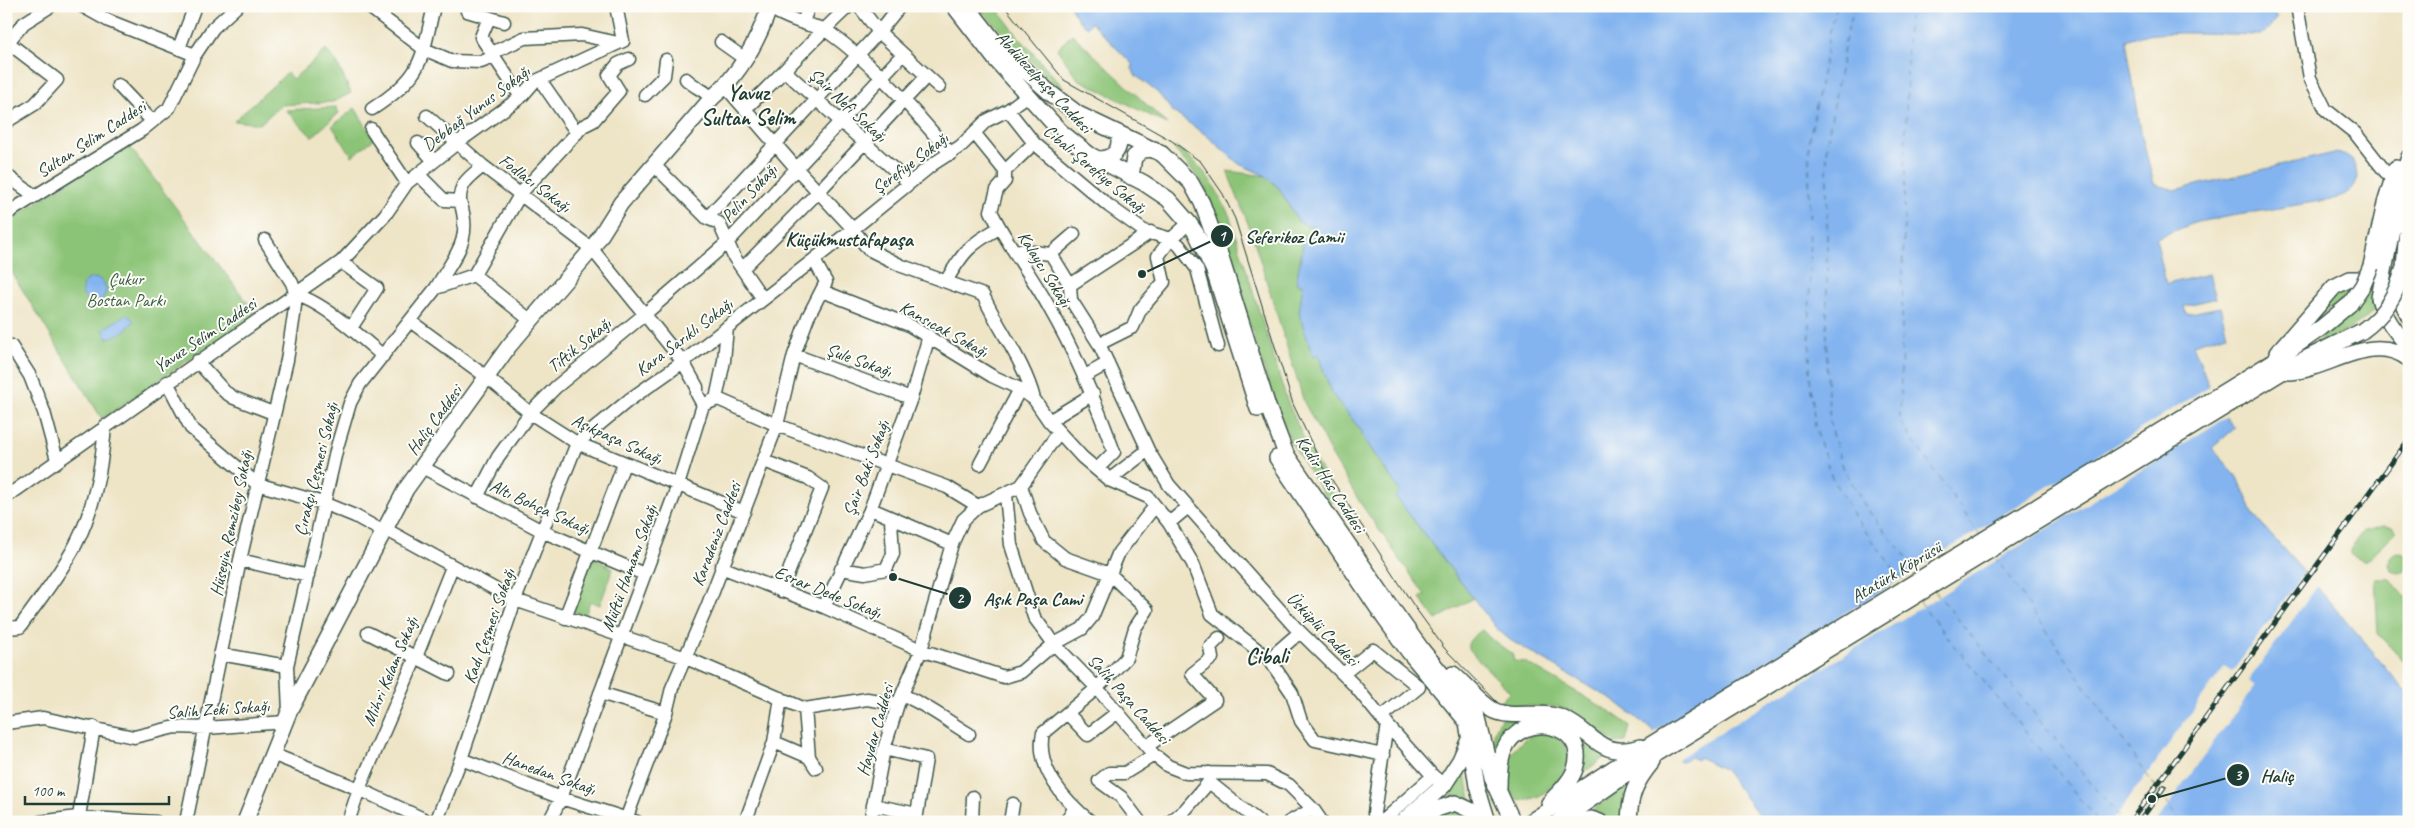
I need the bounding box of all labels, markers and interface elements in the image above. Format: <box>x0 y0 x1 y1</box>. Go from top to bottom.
street label: Abdülezelpaşa Caddesi <box>991 26 1099 140</box>
street label: Debbağ Yunus Sokağı <box>418 60 535 156</box>
street label: Şair Nefi Sokağı <box>804 63 892 147</box>
district label: Yavuz Sultan Selim <box>701 79 797 132</box>
street label: Sultan Selim Caddesi <box>32 94 152 182</box>
street label: Cibali Şerefiye Sokağı <box>1039 120 1151 219</box>
street label: Şerefiye Sokağı <box>867 127 953 199</box>
street label: Fodlacı Sokağı <box>495 149 576 218</box>
street label: Pelin Sokağı <box>716 159 782 227</box>
callout: Seferikoz Camii <box>1210 219 1353 253</box>
text: Seferikoz Camii <box>1245 225 1346 249</box>
district label: Küçükmustafapaşa <box>785 227 915 252</box>
street label: Kalaycı Sokağı <box>1013 227 1077 312</box>
text: 1 <box>1219 227 1228 246</box>
park label: Çukur Bostan Parkı <box>87 268 166 311</box>
street label: Yavuz Selim Caddesi <box>150 291 263 377</box>
street label: Kara Sarıklı Sokağı <box>631 293 737 381</box>
street label: Kansıcak Sokağı <box>896 296 993 363</box>
street label: Tiftik Sokağı <box>543 312 616 377</box>
street label: Şule Sokağı <box>823 338 895 382</box>
street label: Haliç Caddesi <box>401 379 468 459</box>
street label: Çırakçı Çeşmesi Sokağı <box>289 399 344 538</box>
street label: Aşıkpaşa Sokağı <box>568 409 666 470</box>
street label: Şair Baki Sokağı <box>838 416 895 519</box>
street label: Kadir Has Caddesi <box>1291 431 1372 539</box>
street label: Hüseyin Remzibey Sokağı <box>205 447 257 598</box>
street label: Altı Bohça Sokağı <box>487 474 594 540</box>
street label: Karadeniz Caddesi <box>686 477 747 589</box>
street label: Müftü Hamamı Sokağı <box>596 501 662 635</box>
street label: Atatürk Köprüsü <box>1847 535 1947 607</box>
street label: Esrar Dede Sokağı <box>771 561 885 624</box>
street label: Kadı Çeşmesi Sokağı <box>458 565 521 687</box>
callout: Aşık Paşa Cami <box>948 581 1093 615</box>
text: Aşık Paşa Cami <box>984 587 1085 611</box>
street label: Üsküplü Caddesi <box>1282 587 1366 673</box>
text: 2 <box>957 589 965 608</box>
street label: Mihri Kelam Sokağı <box>357 613 423 729</box>
district label: Cibali <box>1246 643 1291 671</box>
street label: Salih Paşa Caddesi <box>1083 649 1177 751</box>
street label: Haydar Caddesi <box>851 679 899 778</box>
street label: Salih Zeki Sokağı <box>166 694 271 724</box>
street label: Hanedan Sokağı <box>500 746 599 800</box>
callout: Haliç <box>2226 758 2304 792</box>
text: Haliç <box>2260 764 2295 788</box>
text: 3 <box>2235 766 2243 785</box>
scale bar <box>25 773 169 805</box>
text: 100 m <box>32 782 66 801</box>

